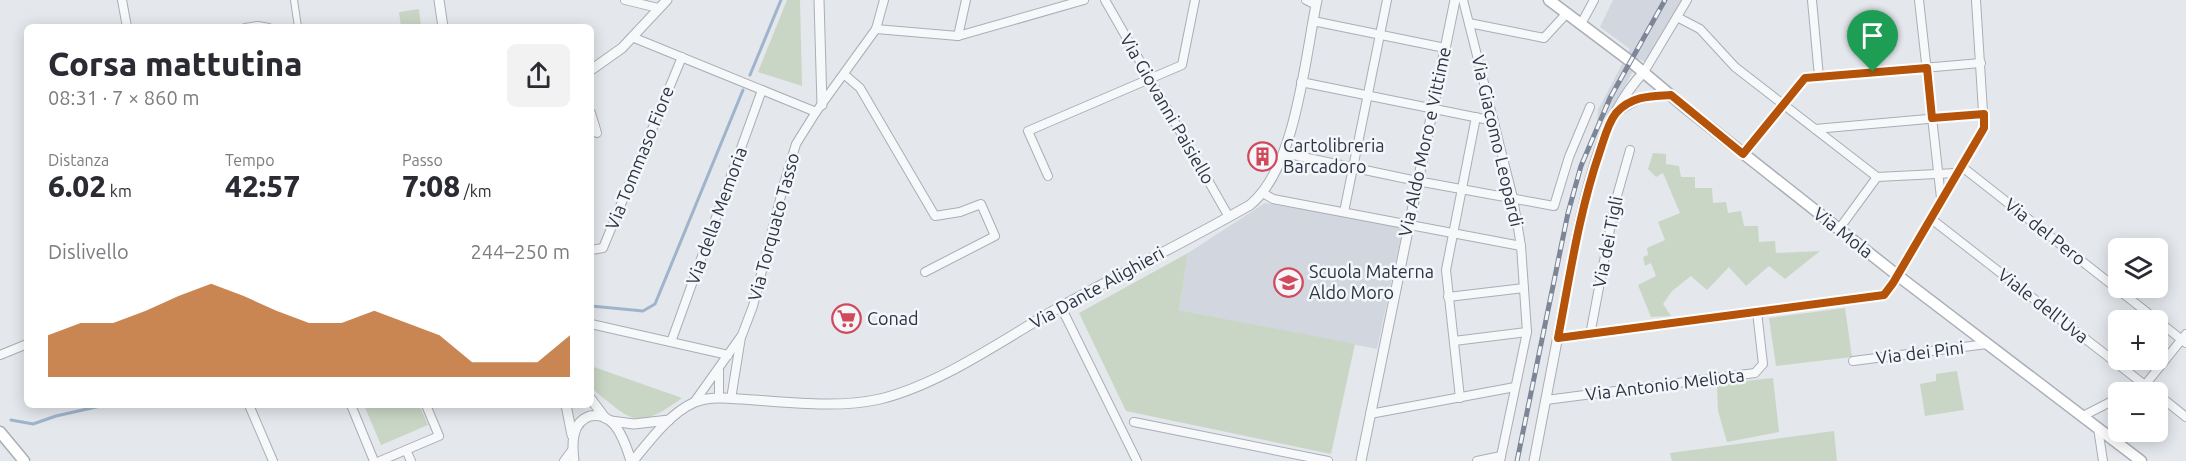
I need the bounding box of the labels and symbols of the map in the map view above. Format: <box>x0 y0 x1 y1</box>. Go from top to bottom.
pin <box>1847 10 1898 72</box>
street label: Via Giovanni Paisiello <box>1117 30 1219 187</box>
street label: Via Aldo Moro e Vittime <box>1394 45 1454 238</box>
street label: Via Giacomo Leopardi <box>1468 53 1527 229</box>
street label: Via Tommaso Fiore <box>601 83 677 232</box>
place label: Cartolibreria Barcadoro <box>1283 135 1385 176</box>
building icon: Cartolibreria Barcadoro <box>1246 140 1278 172</box>
street label: Via della Memoria <box>682 144 750 287</box>
street label: Via Torquato Tasso <box>744 150 802 303</box>
street label: Via dei Tigli <box>1588 194 1626 289</box>
street label: Via del Pero <box>2001 194 2090 269</box>
street label: Via Mola <box>1810 203 1877 262</box>
street label: Via Dante Alighieri <box>1026 242 1167 332</box>
place label: Scuola Materna Aldo Moro <box>1309 261 1434 302</box>
street label: Viale dell'Uva <box>1995 264 2093 347</box>
school or university icon: Scuola Materna Aldo Moro <box>1272 266 1304 298</box>
supermarket icon: Conad <box>830 303 862 335</box>
place label: Conad <box>867 308 919 328</box>
street label: Via dei Pini <box>1875 337 1965 367</box>
street label: Via Antonio Meliota <box>1584 364 1746 404</box>

